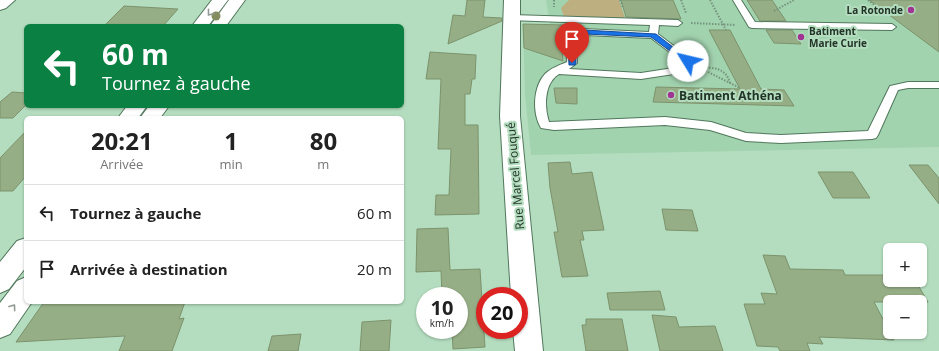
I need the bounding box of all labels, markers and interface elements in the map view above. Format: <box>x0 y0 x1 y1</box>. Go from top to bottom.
place label: La Rotonde <box>847 3 903 17</box>
marker: La Rotonde <box>906 5 916 15</box>
one-way arrow <box>207 9 214 16</box>
pin <box>555 22 589 63</box>
place label: Batiment Marie Curie <box>809 24 867 50</box>
icon: arrive <box>561 28 583 50</box>
marker: Batiment Marie Curie <box>796 32 806 42</box>
text: 60 m <box>102 35 169 73</box>
icon: left <box>36 40 88 92</box>
position arrow <box>667 40 709 82</box>
text: Tournez à gauche <box>102 71 251 95</box>
place label: Batiment Athéna <box>679 87 782 104</box>
marker: Batiment Athéna <box>666 90 676 100</box>
street label: Rue Marcel Fouqué <box>502 121 528 230</box>
text: 20:21 <box>91 124 153 157</box>
text: 1 <box>224 124 238 157</box>
text: 80 <box>310 124 337 157</box>
text: Arrivée <box>100 155 143 173</box>
text: min <box>219 155 243 173</box>
text: m <box>317 155 329 173</box>
icon: left <box>36 202 58 224</box>
text: Tournez à gauche <box>70 203 201 223</box>
text: 60 m <box>357 203 392 223</box>
map controls <box>883 243 927 339</box>
button: + <box>883 243 927 287</box>
icon: arrive <box>36 258 58 280</box>
text: Arrivée à destination <box>70 259 228 279</box>
text: 20 m <box>357 259 392 279</box>
speed limit sign: 20 <box>476 287 528 339</box>
text: 10 <box>431 294 453 321</box>
button: − <box>883 295 927 339</box>
one-way arrow <box>8 304 16 311</box>
text: km/h <box>430 316 454 330</box>

